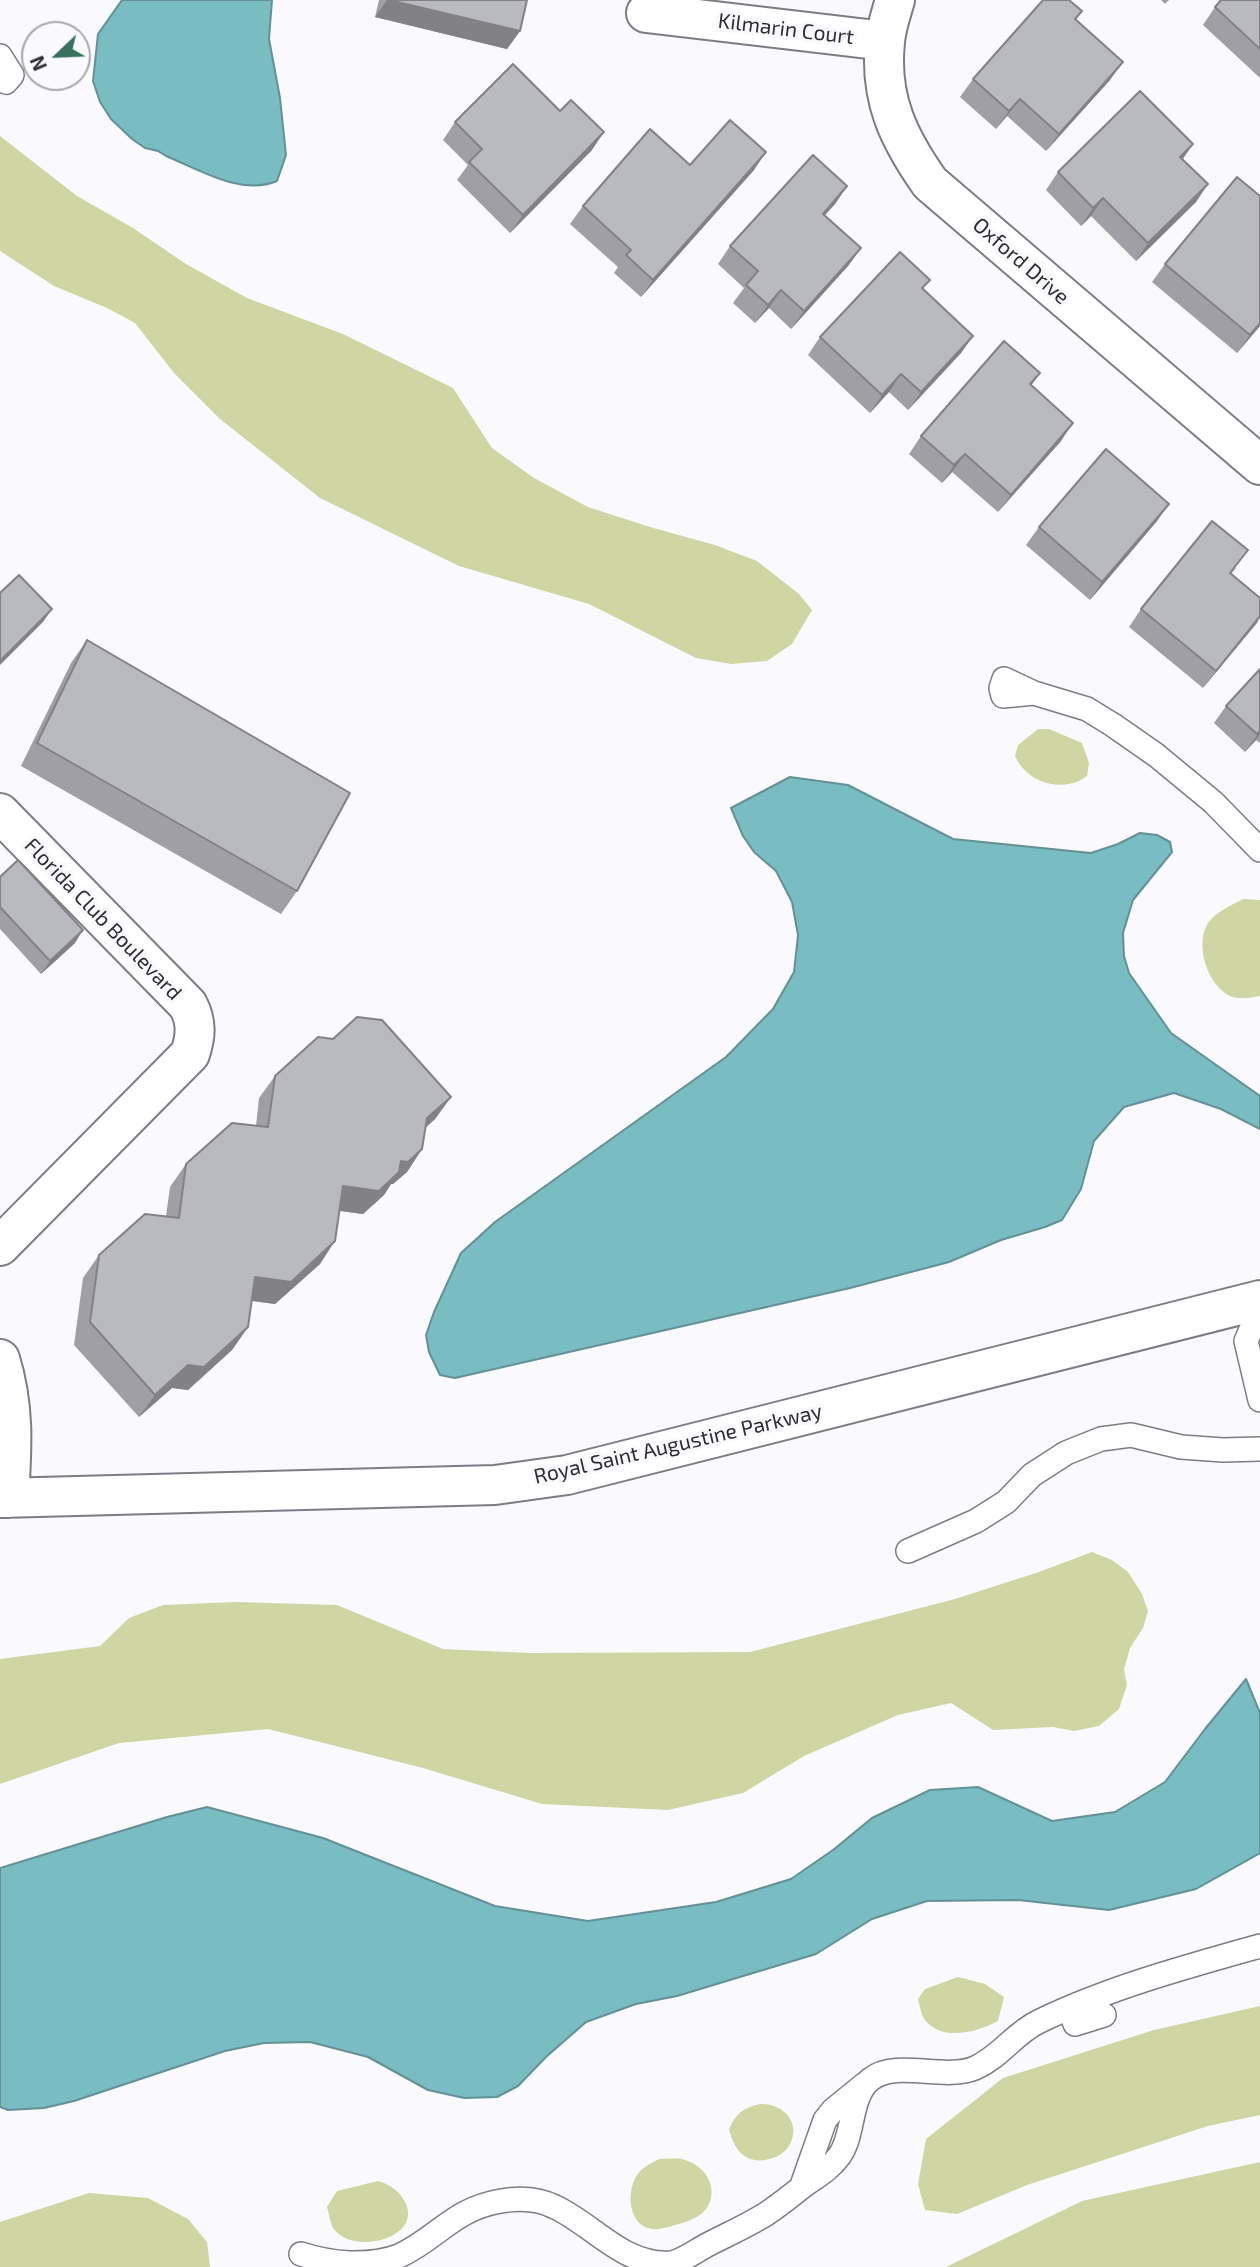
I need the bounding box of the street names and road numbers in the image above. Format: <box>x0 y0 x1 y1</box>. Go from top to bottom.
street label: Kilmarin Court <box>717 8 855 50</box>
street label: Oxford Drive <box>968 212 1074 310</box>
street label: Florida Club Boulevard <box>19 833 187 1005</box>
street label: Royal Saint Augustine Parkway <box>531 1399 825 1489</box>

